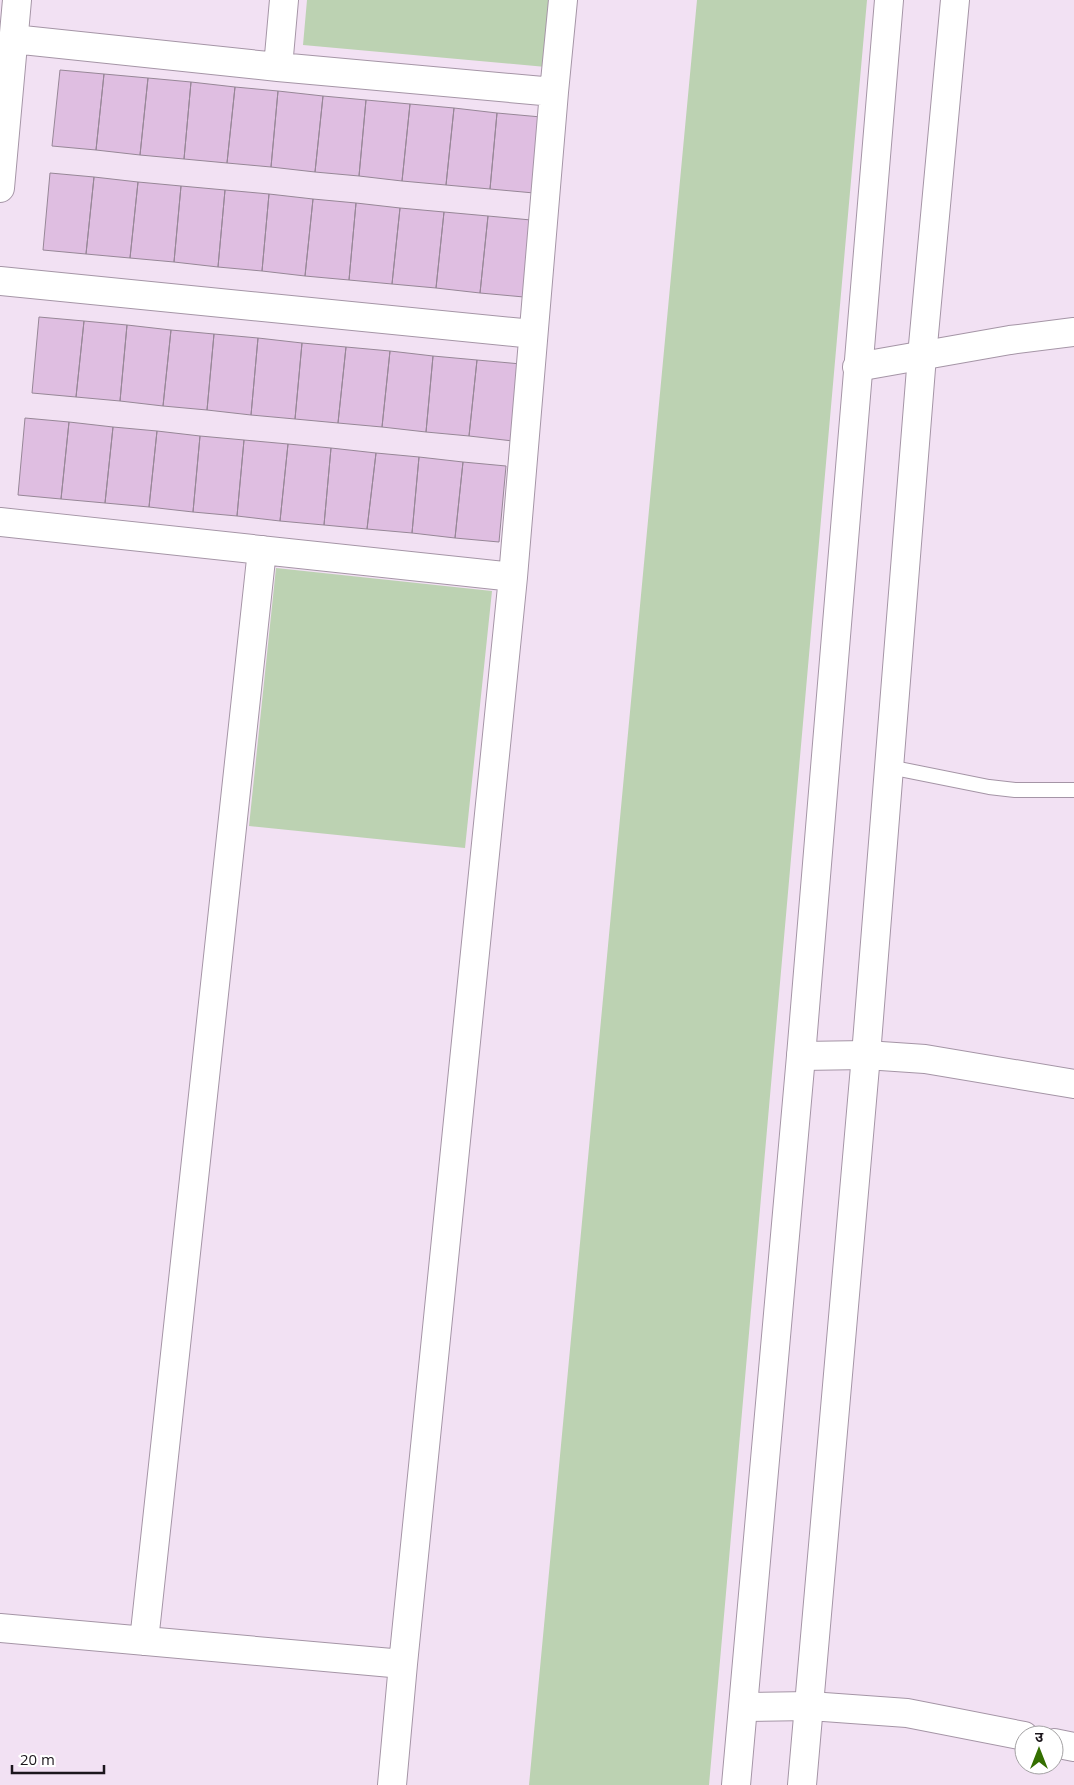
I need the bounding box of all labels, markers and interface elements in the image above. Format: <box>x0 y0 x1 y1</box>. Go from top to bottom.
north arrow <box>1014 1725 1064 1775</box>
text: उ <box>1035 1727 1044 1746</box>
scale bar <box>12 1742 105 1774</box>
text: 20 m <box>20 1749 55 1769</box>

